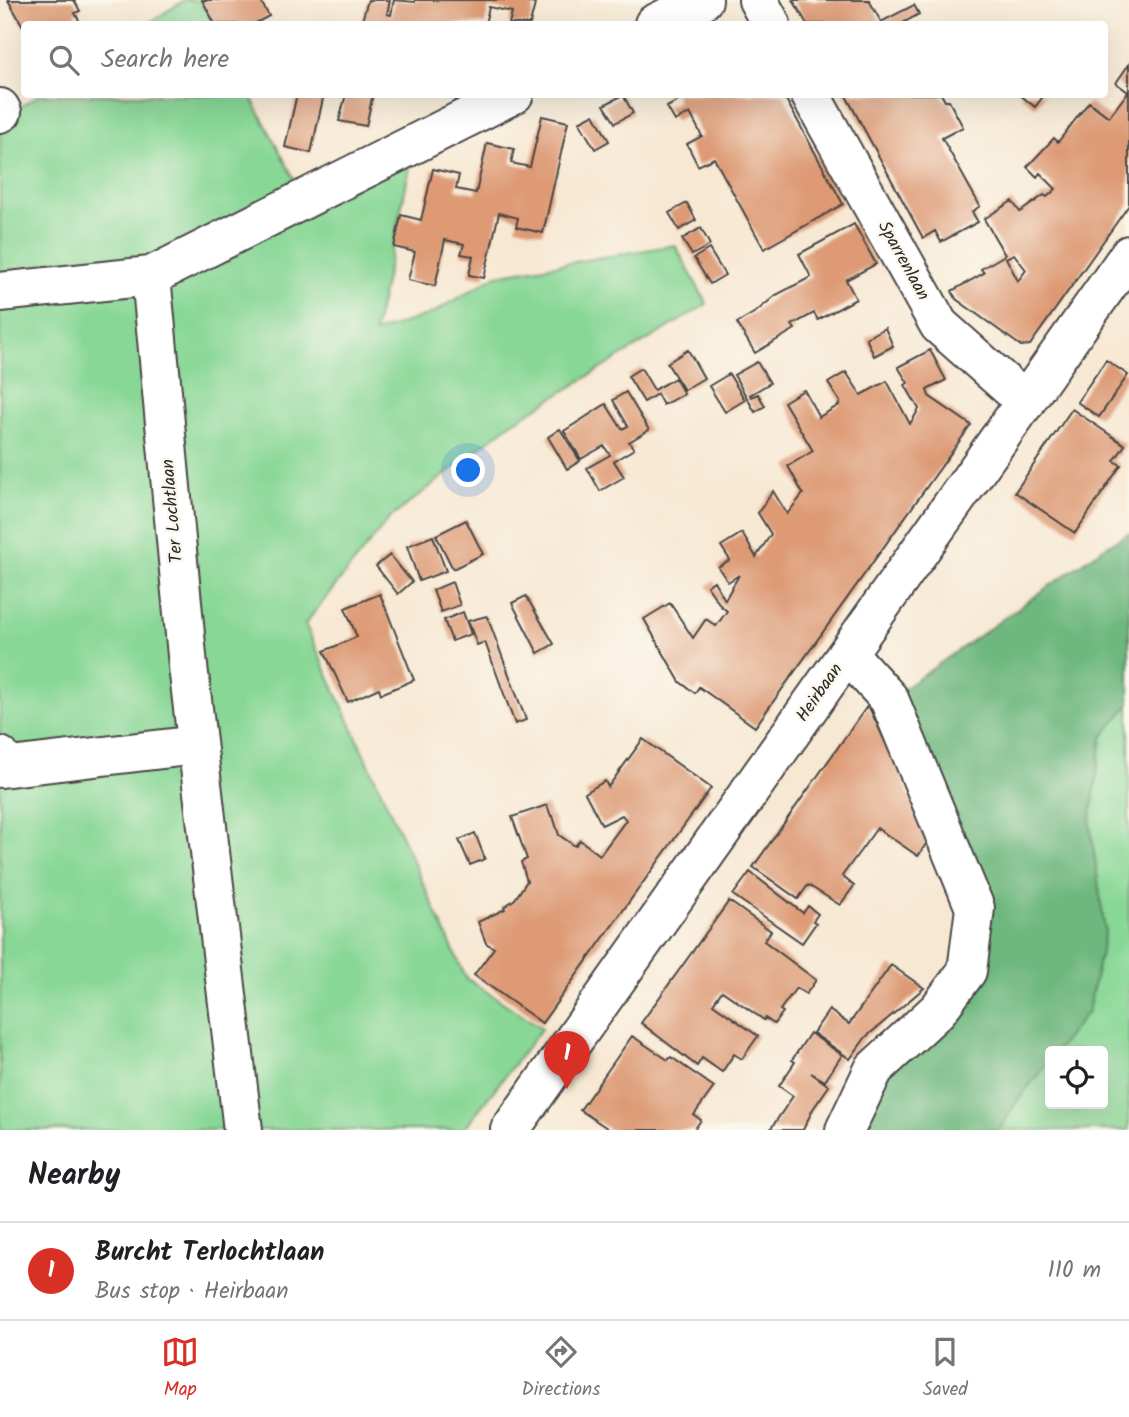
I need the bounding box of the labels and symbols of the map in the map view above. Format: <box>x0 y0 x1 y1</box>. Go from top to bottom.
street label: Sparrenlaan <box>869 216 937 306</box>
your location <box>451 453 485 487</box>
street label: Ter Lochtlaan <box>154 458 192 564</box>
street label: Heirbaan <box>789 658 851 728</box>
pin: 1 <box>544 1031 590 1089</box>

